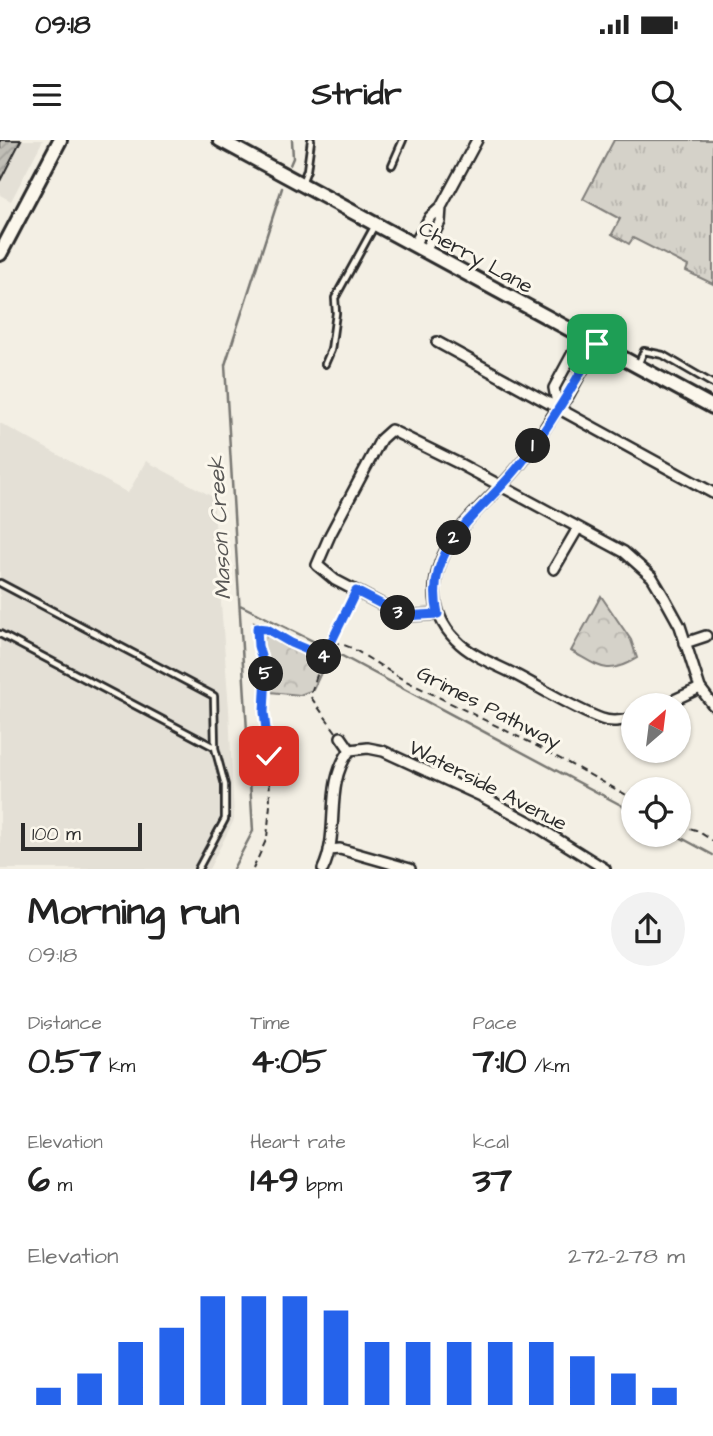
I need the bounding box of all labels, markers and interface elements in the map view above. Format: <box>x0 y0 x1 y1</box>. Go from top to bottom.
text: 09:18 <box>35 7 91 43</box>
text: Stridr <box>311 72 402 117</box>
icon: menu <box>28 76 66 114</box>
icon: search <box>647 76 685 114</box>
street label: Cherry Lane <box>412 214 538 303</box>
pin <box>567 314 627 374</box>
icon: arrive <box>578 325 616 363</box>
pin: 1 <box>516 428 550 464</box>
text: 1 <box>531 432 534 459</box>
water label: Mason Creek <box>200 454 240 601</box>
pin: 2 <box>436 520 472 556</box>
text: 2 <box>448 524 459 551</box>
pin: 3 <box>380 596 416 630</box>
text: 3 <box>393 599 402 626</box>
pin: 4 <box>306 640 342 674</box>
text: 4 <box>317 643 330 670</box>
pin: 5 <box>248 656 284 692</box>
street label: Grimes Pathway <box>411 659 566 758</box>
text: 5 <box>259 660 272 687</box>
north arrow <box>621 693 691 763</box>
map controls <box>621 693 691 847</box>
pin <box>239 726 299 786</box>
street label: Waterside Avenue <box>404 733 572 838</box>
icon: check <box>250 737 288 775</box>
button: locate <box>621 777 691 847</box>
scale bar <box>21 820 142 852</box>
text: 100 m <box>32 821 81 848</box>
text: Morning run <box>28 887 240 939</box>
button: share <box>611 892 685 966</box>
text: 09:18 <box>28 939 77 971</box>
text: Distance <box>28 1010 102 1037</box>
text: Time <box>250 1010 290 1037</box>
text: Pace <box>473 1010 517 1037</box>
text: 0.57 <box>28 1037 101 1086</box>
text: 4:05 <box>250 1037 327 1086</box>
text: 7:10 <box>473 1037 527 1086</box>
text: km <box>101 1053 135 1080</box>
text: /km <box>527 1053 569 1080</box>
text: Elevation <box>28 1129 103 1156</box>
text: Heart rate <box>250 1129 346 1156</box>
text: kcal <box>473 1129 509 1156</box>
text: 6 <box>28 1156 50 1205</box>
text: 149 <box>250 1156 299 1205</box>
text: 37 <box>473 1156 512 1205</box>
text: m <box>50 1172 72 1199</box>
text: bpm <box>299 1172 342 1199</box>
text: Elevation <box>28 1240 119 1272</box>
text: 272–278 m <box>568 1240 685 1272</box>

